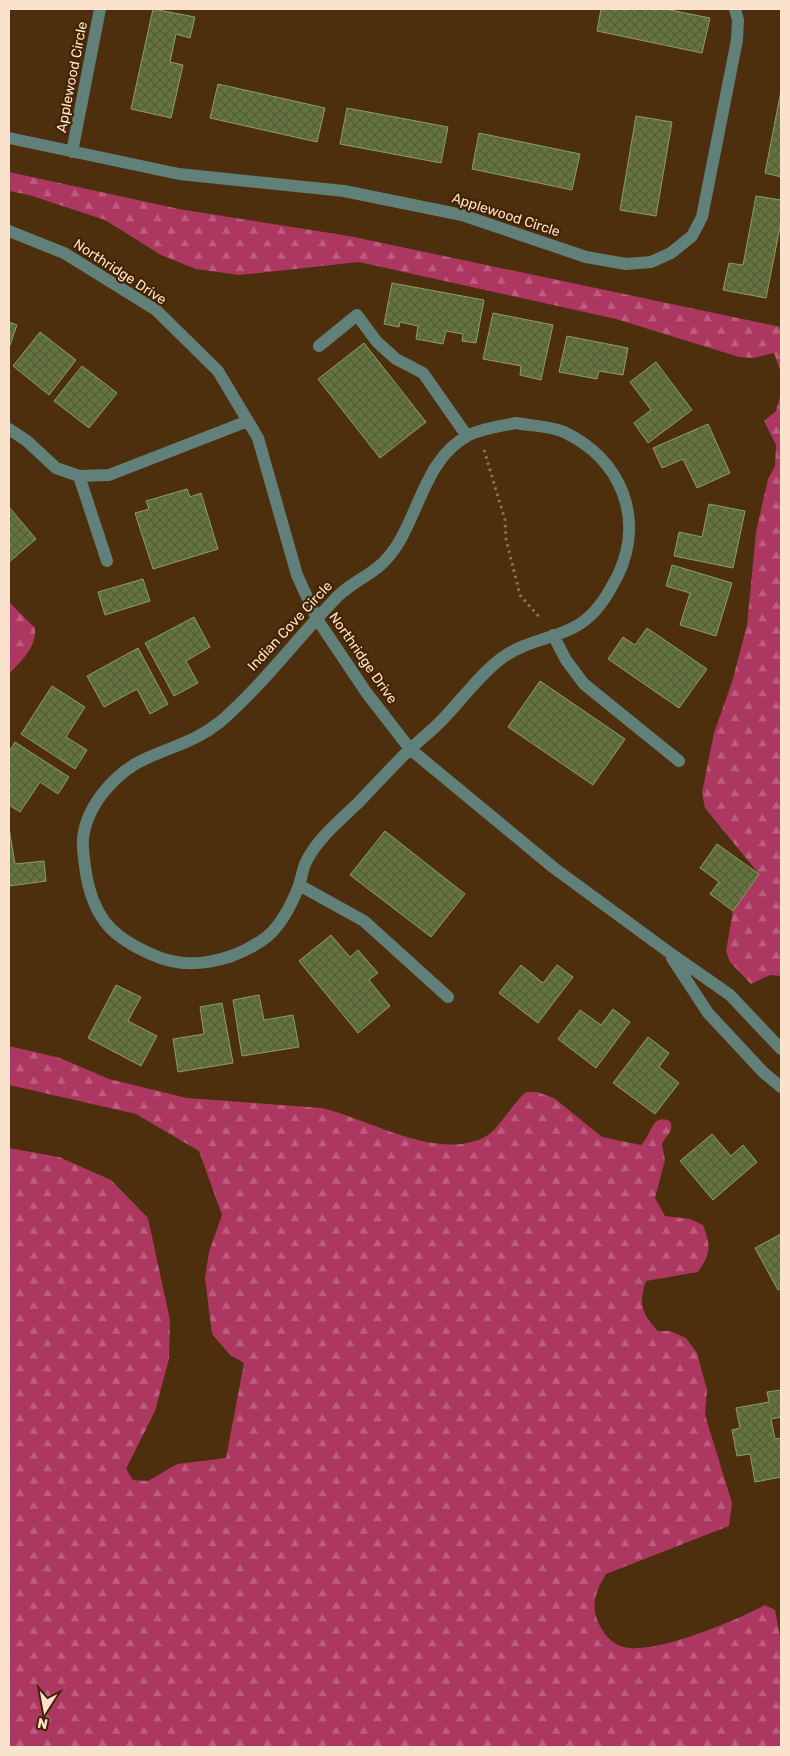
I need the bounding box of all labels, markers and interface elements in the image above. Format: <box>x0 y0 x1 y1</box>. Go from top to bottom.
street label: Applewood Circle <box>53 20 91 134</box>
street label: Applewood Circle <box>450 189 562 241</box>
street label: Northridge Drive <box>70 236 170 308</box>
street label: Indian Cove Circle <box>244 578 336 674</box>
street label: Northridge Drive <box>325 609 401 707</box>
north arrow <box>20 1686 70 1736</box>
text: N <box>36 1714 49 1733</box>

